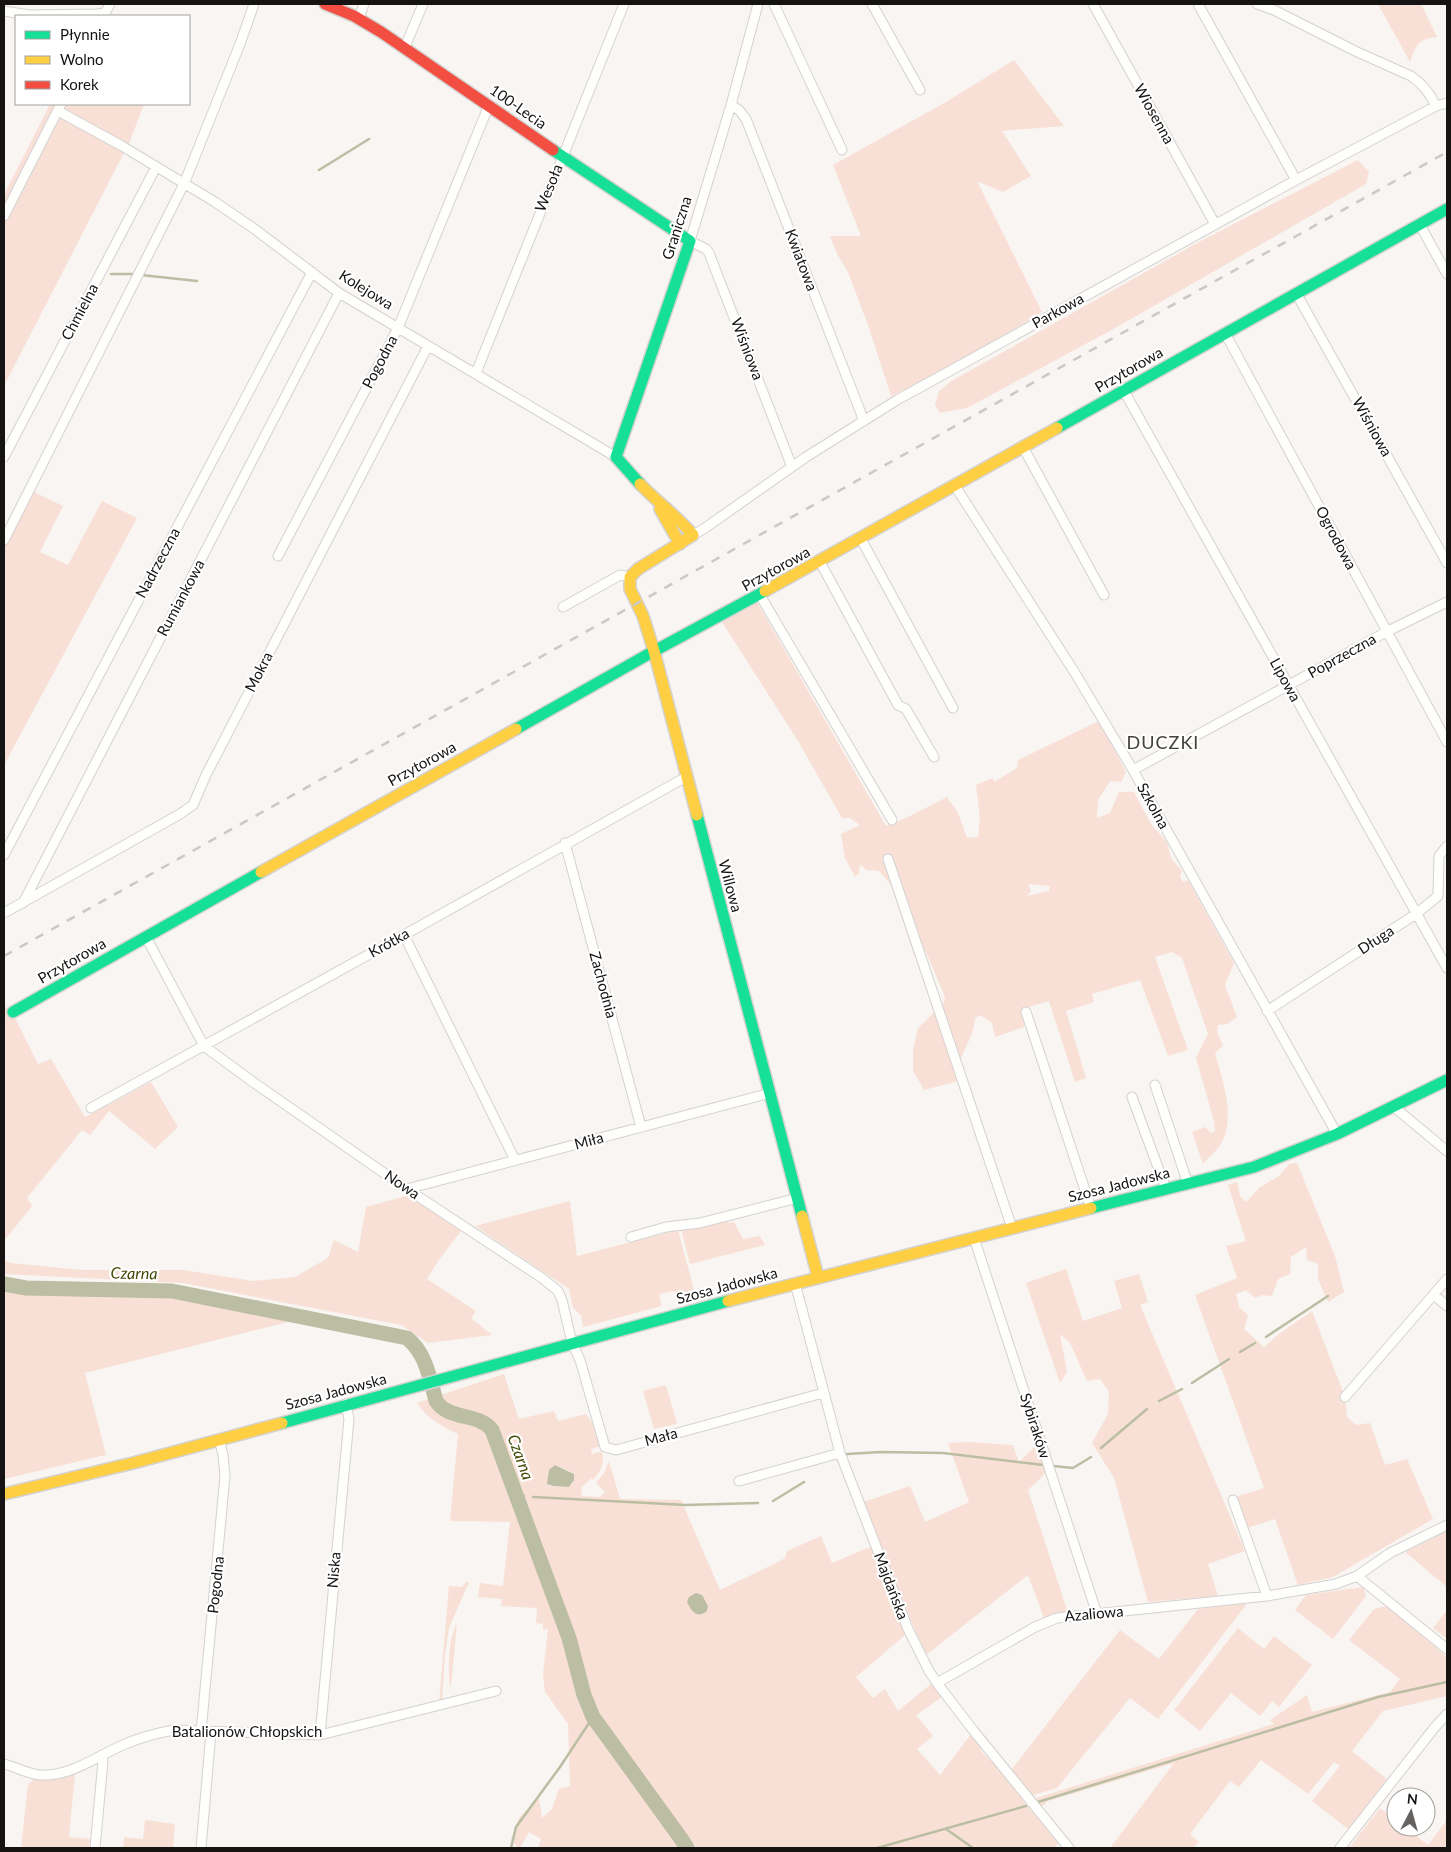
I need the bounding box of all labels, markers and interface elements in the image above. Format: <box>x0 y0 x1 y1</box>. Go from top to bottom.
legend <box>15 15 190 105</box>
text: Płynnie <box>60 25 110 43</box>
text: Wolno <box>60 50 104 68</box>
text: Korek <box>60 75 99 93</box>
street label: 100-Lecia <box>487 80 550 132</box>
street label: Wiosenna <box>1131 80 1179 147</box>
street label: Wesoła <box>530 161 566 214</box>
street label: Graniczna <box>657 194 695 262</box>
street label: Kwiatowa <box>782 226 822 293</box>
street label: Kolejowa <box>336 265 397 313</box>
street label: Chmielna <box>57 280 102 343</box>
street label: Parkowa <box>1028 289 1087 332</box>
street label: Wiśniowa <box>728 315 768 382</box>
street label: Pogodna <box>358 332 401 391</box>
street label: Przytorowa <box>1091 342 1166 396</box>
street label: Wiśniowa <box>1349 394 1397 459</box>
street label: Ogrodowa <box>1313 503 1361 572</box>
street label: Nadrzeczna <box>131 524 183 601</box>
street label: Przytorowa <box>738 542 813 594</box>
street label: Rumiankowa <box>152 556 208 639</box>
street label: Poprzeczna <box>1304 629 1379 681</box>
street label: Mokra <box>240 648 276 695</box>
street label: Lipowa <box>1267 654 1305 705</box>
district label: DUCZKI <box>1127 731 1199 753</box>
street label: Przytorowa <box>384 737 459 789</box>
street label: Szkolna <box>1134 779 1174 832</box>
street label: Willowa <box>715 857 747 914</box>
street label: Długa <box>1354 921 1397 957</box>
street label: Krótka <box>365 924 412 961</box>
street label: Przytorowa <box>34 933 109 987</box>
street label: Zachodnia <box>586 949 621 1020</box>
street label: Miła <box>572 1128 605 1153</box>
street label: Szosa Jadowska <box>1066 1163 1171 1205</box>
street label: Nowa <box>381 1166 424 1202</box>
water label: Czarna <box>110 1263 158 1282</box>
street label: Szosa Jadowska <box>674 1263 779 1307</box>
street label: Szosa Jadowska <box>283 1369 388 1413</box>
street label: Sybiraków <box>1017 1391 1055 1461</box>
street label: Mała <box>642 1423 679 1449</box>
water label: Czarna <box>505 1432 538 1482</box>
street label: Majdańska <box>871 1549 913 1622</box>
street label: Niska <box>322 1551 344 1589</box>
street label: Pogodna <box>203 1555 227 1614</box>
street label: Azaliowa <box>1064 1601 1124 1625</box>
street label: Batalionów Chłopskich <box>172 1722 322 1740</box>
north arrow <box>1386 1787 1436 1837</box>
text: N <box>1406 1790 1419 1808</box>

